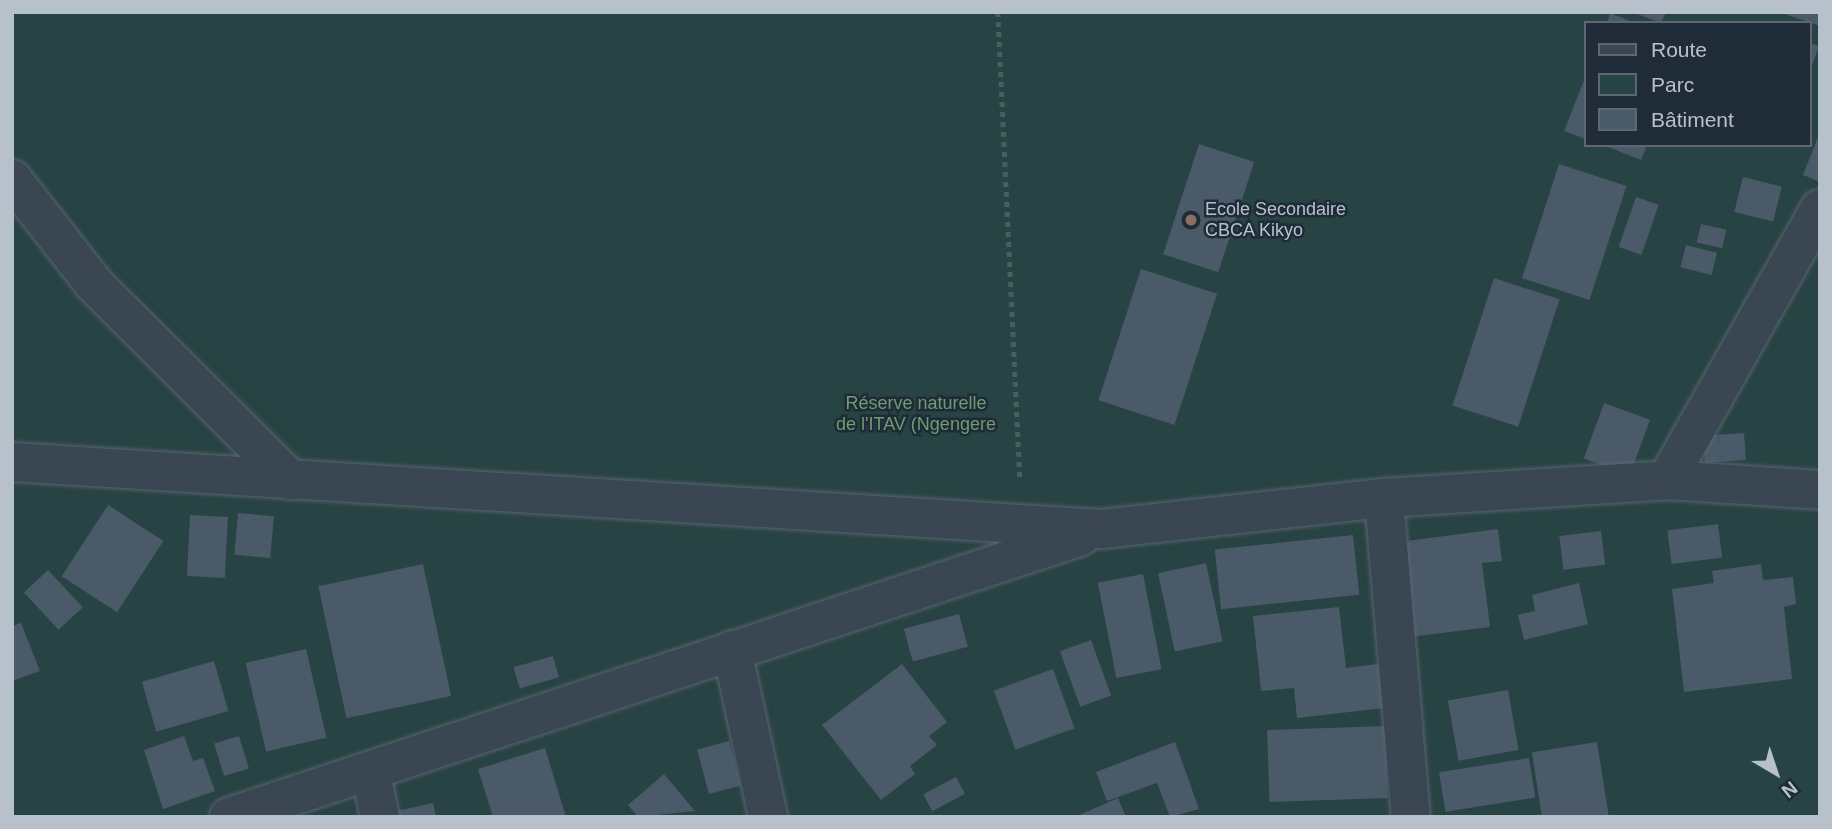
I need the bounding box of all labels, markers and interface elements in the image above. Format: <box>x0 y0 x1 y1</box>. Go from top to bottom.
legend <box>1584 21 1811 147</box>
text: Route <box>1651 38 1707 61</box>
text: Parc <box>1651 73 1694 96</box>
text: Bâtiment <box>1651 108 1734 131</box>
place label: Ecole Secondaire CBCA Kikyo <box>1205 199 1346 242</box>
marker: Ecole Secondaire CBCA Kikyo <box>1183 212 1199 228</box>
park label: Réserve naturelle de l'ITAV (Ngengere <box>836 393 996 436</box>
north arrow <box>1741 738 1811 808</box>
text: N <box>1778 777 1801 802</box>

